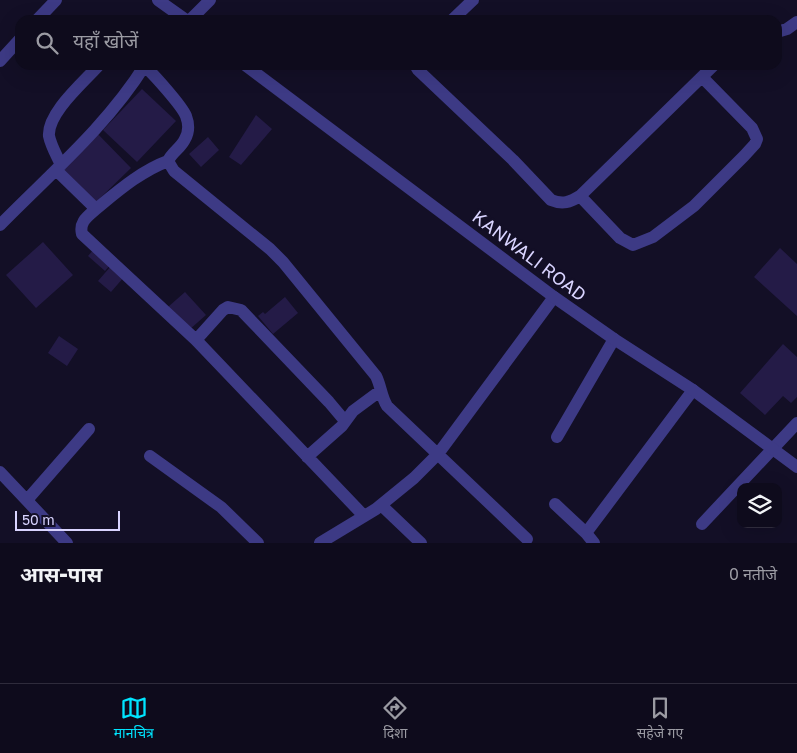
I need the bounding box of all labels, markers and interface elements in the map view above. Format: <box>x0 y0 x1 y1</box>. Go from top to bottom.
search box <box>15 15 782 70</box>
icon: search <box>33 29 61 57</box>
text: यहाँ खोजें <box>73 29 138 52</box>
street label: KANWALI ROAD <box>468 205 591 305</box>
map controls <box>737 483 782 528</box>
button: layers <box>737 483 782 528</box>
scale bar <box>15 508 120 531</box>
text: 50 m <box>22 511 55 528</box>
text: आस-पास <box>20 561 102 587</box>
text: 0 नतीजे <box>729 564 777 584</box>
tab: मानचित्र <box>114 694 154 744</box>
tab: दिशा <box>381 694 409 744</box>
tab: सहेजे गए <box>637 694 683 744</box>

